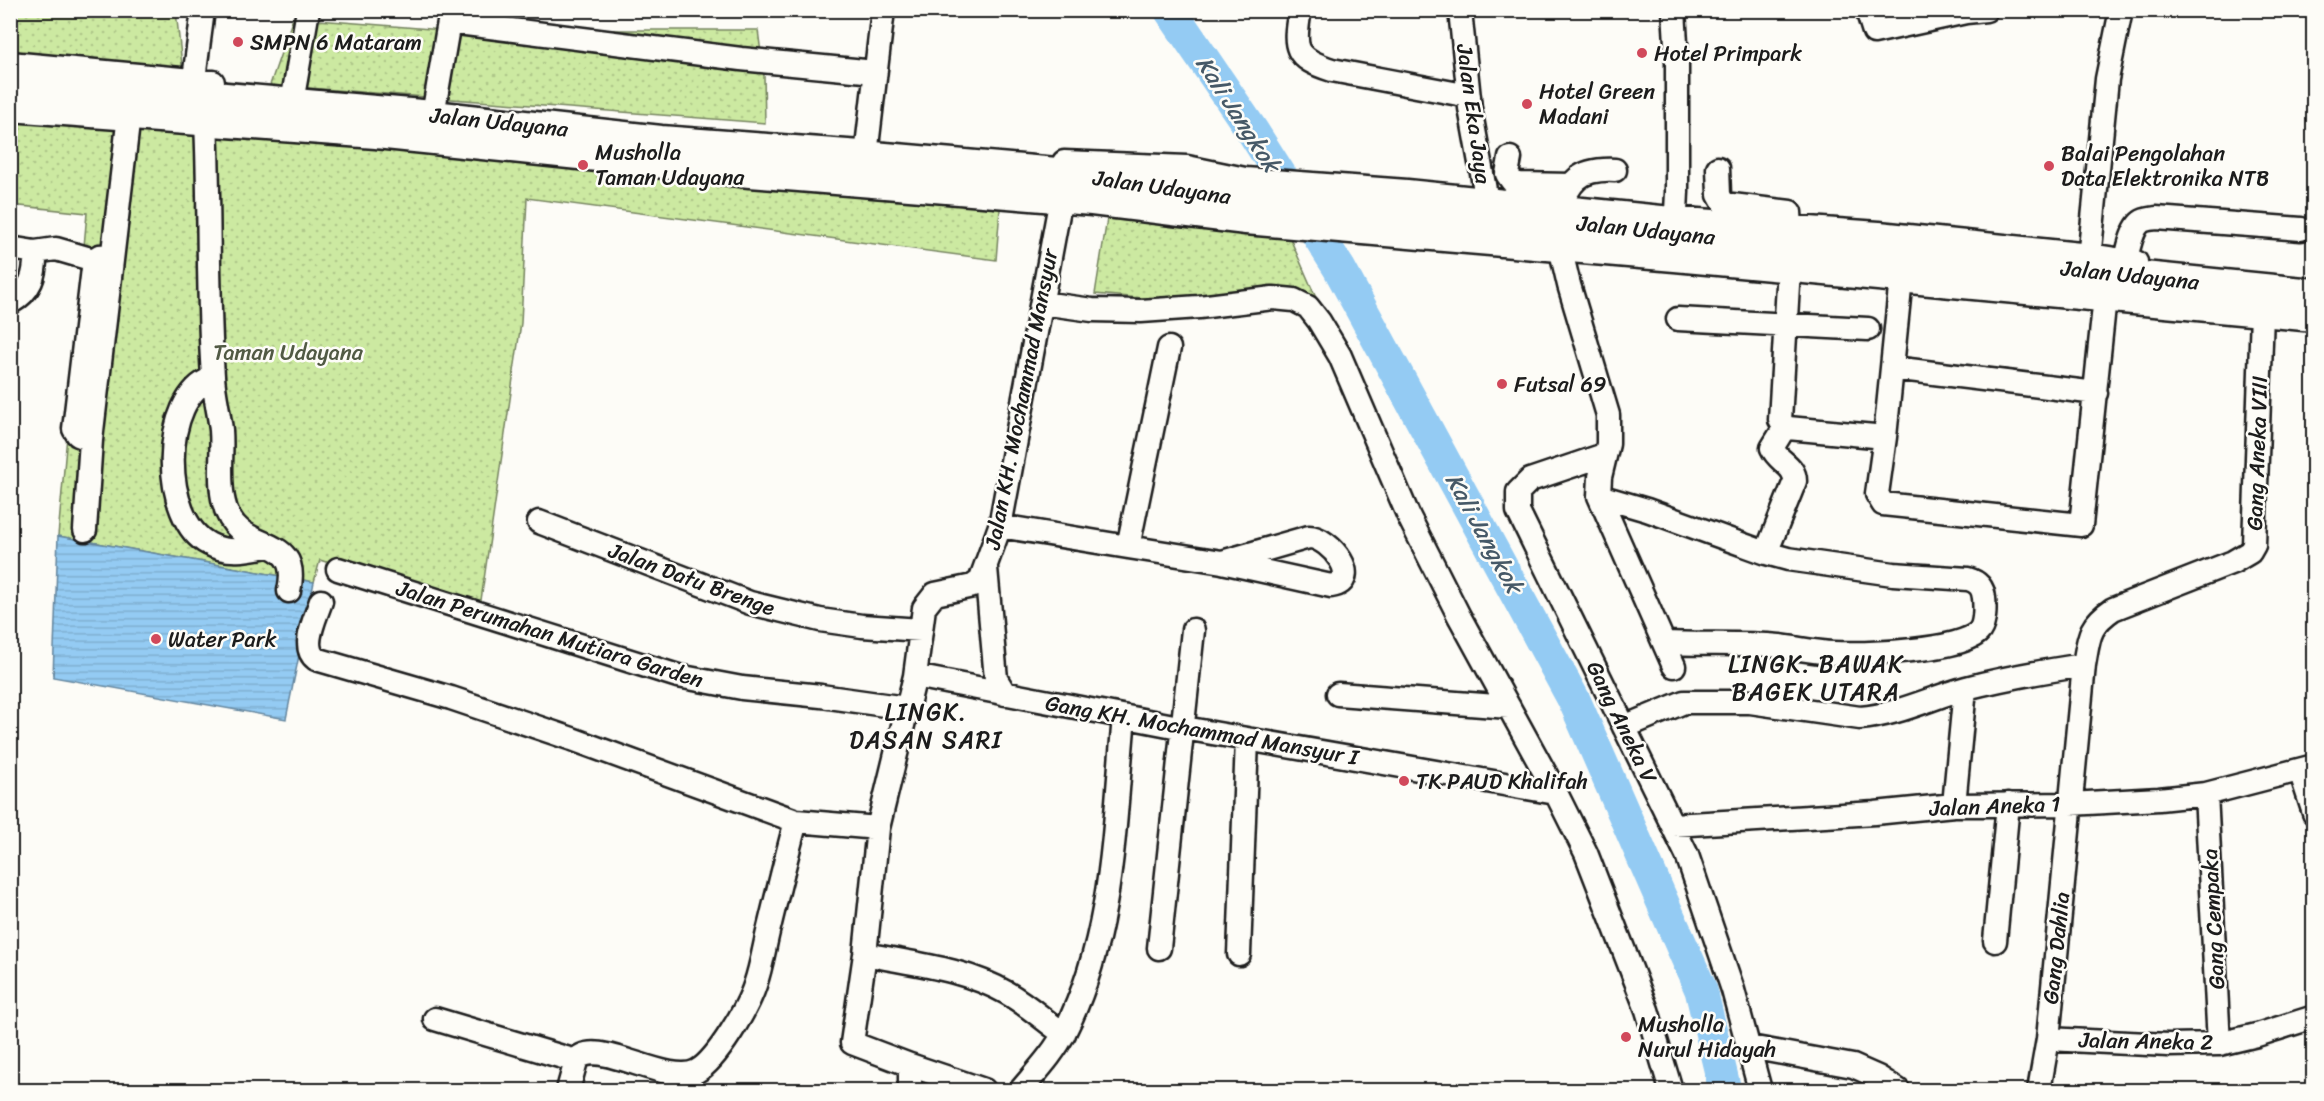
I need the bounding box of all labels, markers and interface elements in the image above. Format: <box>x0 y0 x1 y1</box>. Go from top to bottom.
place label: SMPN 6 Mataram <box>250 23 422 62</box>
place label: Hotel Primpark <box>1654 34 1802 73</box>
marker: SMPN 6 Mataram <box>231 35 245 49</box>
street label: Jalan Eka Jaya <box>1445 41 1503 187</box>
marker: Hotel Primpark <box>1635 46 1649 60</box>
water label: Kali Jangkok <box>1184 47 1293 184</box>
place label: Hotel Green Madani <box>1539 72 1655 136</box>
street label: Jalan Udayana <box>427 95 571 149</box>
marker: Hotel Green Madani <box>1520 97 1534 111</box>
place label: Musholla Taman Udayana <box>595 133 745 197</box>
place label: Balai Pengolahan Data Elektronika NTB <box>2061 134 2270 198</box>
marker: Musholla Taman Udayana <box>576 158 590 172</box>
street label: Jalan Udayana <box>1090 158 1234 216</box>
marker: Balai Pengolahan Data Elektronika NTB <box>2042 159 2056 173</box>
street label: Jalan Udayana <box>1574 203 1718 257</box>
street label: Jalan KH. Mochammad Mansyur <box>973 244 1069 554</box>
street label: Jalan Udayana <box>2058 248 2202 302</box>
park label: Taman Udayana <box>213 333 364 372</box>
place label: Futsal 69 <box>1514 365 1607 404</box>
street label: Gang Aneka VIII <box>2235 375 2279 531</box>
marker: Futsal 69 <box>1495 377 1509 391</box>
water label: Kali Jangkok <box>1434 465 1536 604</box>
street label: Jalan Datu Brenge <box>602 530 781 627</box>
street label: Jalan Perumahan Mutiara Garden <box>391 568 708 699</box>
place label: Water Park <box>168 620 277 659</box>
marker: Water Park <box>149 632 163 646</box>
district label: LINGK. BAWAK BAGEK UTARA <box>1728 643 1904 713</box>
street label: Gang Aneka V <box>1575 654 1669 791</box>
street label: Gang KH. Mochammad Mansyur I <box>1042 683 1363 777</box>
district label: LINGK. DASAN SARI <box>849 691 1003 761</box>
place label: TK PAUD Khalifah <box>1416 762 1588 801</box>
marker: TK PAUD Khalifah <box>1397 774 1411 788</box>
street label: Jalan Aneka 1 <box>1928 784 2061 828</box>
street label: Gang Cempaka <box>2190 848 2236 990</box>
street label: Gang Dahlia <box>2031 890 2081 1006</box>
place label: Musholla Nurul Hidayah <box>1638 1005 1776 1069</box>
street label: Jalan Aneka 2 <box>2077 1020 2214 1062</box>
marker: Musholla Nurul Hidayah <box>1619 1030 1633 1044</box>

